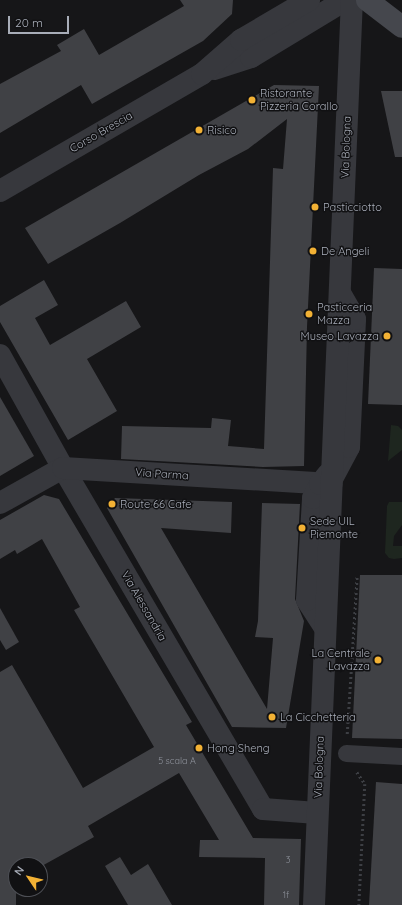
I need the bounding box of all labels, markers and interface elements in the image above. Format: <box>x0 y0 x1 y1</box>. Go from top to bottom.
scale bar <box>10 8 71 34</box>
text: 20 m <box>15 15 43 30</box>
place label: Ristorante Pizzeria Corallo <box>260 87 338 113</box>
marker: Ristorante Pizzeria Corallo <box>247 95 257 105</box>
street label: Corso Brescia <box>67 109 135 155</box>
street label: Via Bologna <box>338 116 354 178</box>
place label: Risico <box>207 123 237 137</box>
marker: Risico <box>194 125 204 135</box>
place label: Pasticciotto <box>323 200 382 214</box>
marker: Pasticciotto <box>310 202 320 212</box>
place label: De Angeli <box>321 244 369 258</box>
marker: De Angeli <box>308 246 318 256</box>
place label: Pasticceria Mazza <box>317 301 372 327</box>
marker: Pasticceria Mazza <box>304 309 314 319</box>
place label: Museo Lavazza <box>301 329 379 343</box>
marker: Museo Lavazza <box>382 331 392 341</box>
street label: Via Parma <box>135 466 189 482</box>
place label: Route 66 Cafe <box>120 497 192 511</box>
marker: Route 66 Cafe <box>107 499 117 509</box>
place label: Sede UIL Piemonte <box>310 515 358 541</box>
marker: Sede UIL Piemonte <box>297 523 307 533</box>
street label: Via Alessandria <box>119 569 169 643</box>
place label: La Centrale Lavazza <box>312 647 370 673</box>
marker: La Centrale Lavazza <box>373 655 383 665</box>
place label: La Cicchetteria <box>280 710 356 724</box>
marker: La Cicchetteria <box>267 712 277 722</box>
street label: Via Bologna <box>311 736 327 798</box>
place label: Hong Sheng <box>207 741 270 755</box>
marker: Hong Sheng <box>194 743 204 753</box>
house number: 5 scala A <box>158 756 196 766</box>
house number: 3 <box>286 855 290 865</box>
north arrow <box>8 857 48 897</box>
text: N <box>11 863 27 878</box>
house number: 1f <box>283 890 289 900</box>

